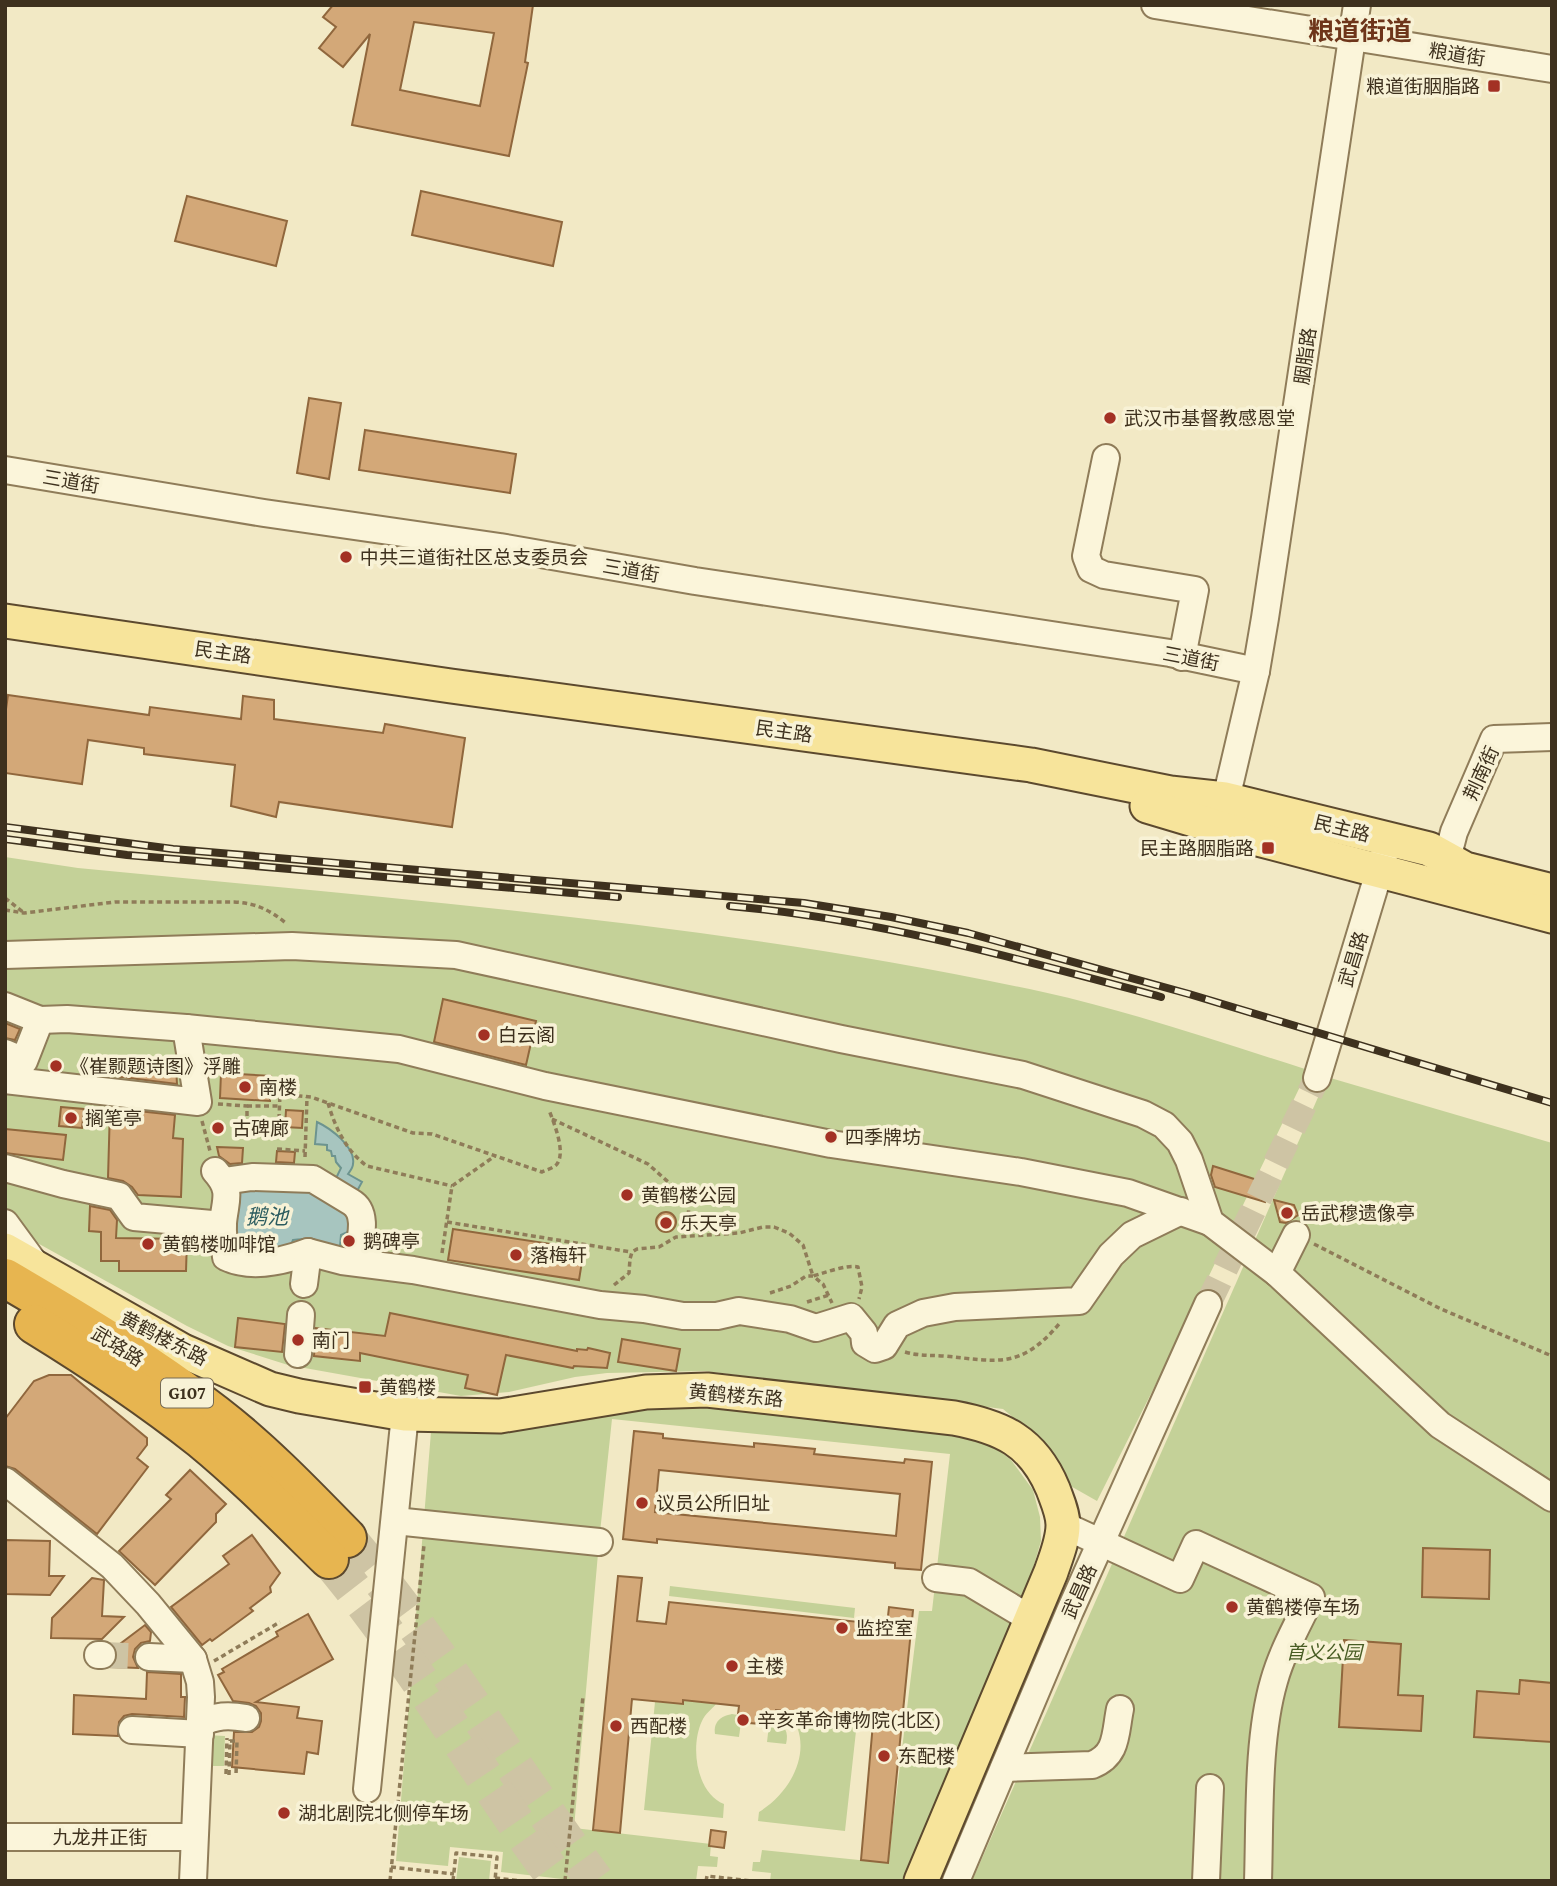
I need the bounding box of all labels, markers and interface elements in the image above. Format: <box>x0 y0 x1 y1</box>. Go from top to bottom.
district label: 粮道街道 <box>1308 17 1412 46</box>
street label: 粮道街 <box>1427 40 1487 69</box>
place label: 粮道街胭脂路 <box>1366 76 1480 97</box>
marker: 粮道街胭脂路 <box>1486 78 1502 94</box>
street label: 胭脂路 <box>1291 326 1320 386</box>
place label: 武汉市基督教感恩堂 <box>1124 408 1295 429</box>
marker: 武汉市基督教感恩堂 <box>1102 410 1118 426</box>
street label: 三道街 <box>41 466 101 497</box>
place label: 中共三道街社区总支委员会 <box>360 547 588 568</box>
marker: 中共三道街社区总支委员会 <box>338 549 354 565</box>
street label: 三道街 <box>601 555 661 586</box>
street label: 民主路 <box>193 638 253 667</box>
street label: 三道街 <box>1161 643 1221 674</box>
street label: 民主路 <box>754 717 814 746</box>
street label: 荆南街 <box>1460 743 1503 803</box>
street label: 民主路 <box>1312 811 1372 846</box>
place label: 民主路胭脂路 <box>1140 838 1254 859</box>
marker: 民主路胭脂路 <box>1260 840 1276 856</box>
street label: 武昌路 <box>1335 929 1372 989</box>
place label: 白云阁 <box>498 1025 555 1046</box>
marker: 白云阁 <box>476 1027 492 1043</box>
place label: 《崔颢题诗图》浮雕 <box>70 1056 241 1077</box>
marker: 《崔颢题诗图》浮雕 <box>48 1058 64 1074</box>
place label: 南楼 <box>259 1077 297 1098</box>
marker: 南楼 <box>237 1079 253 1095</box>
place label: 搁笔亭 <box>85 1108 142 1129</box>
marker: 搁笔亭 <box>63 1110 79 1126</box>
place label: 古碑廊 <box>232 1118 289 1139</box>
marker: 古碑廊 <box>210 1120 226 1136</box>
place label: 四季牌坊 <box>845 1127 921 1148</box>
marker: 四季牌坊 <box>823 1129 839 1145</box>
place label: 黄鹤楼公园 <box>641 1185 736 1206</box>
marker: 黄鹤楼公园 <box>619 1187 635 1203</box>
place label: 岳武穆遗像亭 <box>1301 1203 1415 1224</box>
water label: 鹅池 <box>246 1205 290 1229</box>
marker: 岳武穆遗像亭 <box>1279 1205 1295 1221</box>
place label: 乐天亭 <box>680 1213 737 1234</box>
marker: 乐天亭 <box>658 1215 674 1231</box>
place label: 鹅碑亭 <box>363 1231 420 1252</box>
marker: 鹅碑亭 <box>341 1233 357 1249</box>
place label: 黄鹤楼咖啡馆 <box>162 1234 276 1255</box>
marker: 黄鹤楼咖啡馆 <box>140 1236 156 1252</box>
place label: 落梅轩 <box>530 1245 587 1266</box>
marker: 落梅轩 <box>508 1247 524 1263</box>
street label: 黄鹤楼东路 <box>117 1308 211 1369</box>
street label: 武珞路 <box>88 1322 147 1370</box>
place label: 南门 <box>312 1330 350 1351</box>
marker: 南门 <box>290 1332 306 1348</box>
place label: 黄鹤楼 <box>379 1377 436 1398</box>
road number: G107 <box>161 1378 213 1408</box>
marker: 黄鹤楼 <box>357 1379 373 1395</box>
street label: 黄鹤楼东路 <box>688 1381 784 1410</box>
place label: 议员公所旧址 <box>656 1493 770 1514</box>
marker: 议员公所旧址 <box>634 1495 650 1511</box>
street label: 武昌路 <box>1058 1561 1101 1622</box>
place label: 黄鹤楼停车场 <box>1246 1597 1360 1618</box>
marker: 黄鹤楼停车场 <box>1224 1599 1240 1615</box>
place label: 监控室 <box>856 1618 913 1639</box>
marker: 监控室 <box>834 1620 850 1636</box>
park label: 首义公园 <box>1286 1642 1365 1663</box>
place label: 主楼 <box>746 1656 784 1677</box>
marker: 主楼 <box>724 1658 740 1674</box>
place label: 辛亥革命博物院(北区) <box>757 1710 941 1732</box>
marker: 辛亥革命博物院(北区) <box>735 1712 751 1728</box>
place label: 西配楼 <box>630 1716 687 1737</box>
marker: 西配楼 <box>608 1718 624 1734</box>
place label: 东配楼 <box>898 1746 955 1767</box>
marker: 东配楼 <box>876 1748 892 1764</box>
place label: 湖北剧院北侧停车场 <box>298 1803 469 1824</box>
marker: 湖北剧院北侧停车场 <box>276 1805 292 1821</box>
street label: 九龙井正街 <box>52 1827 148 1848</box>

